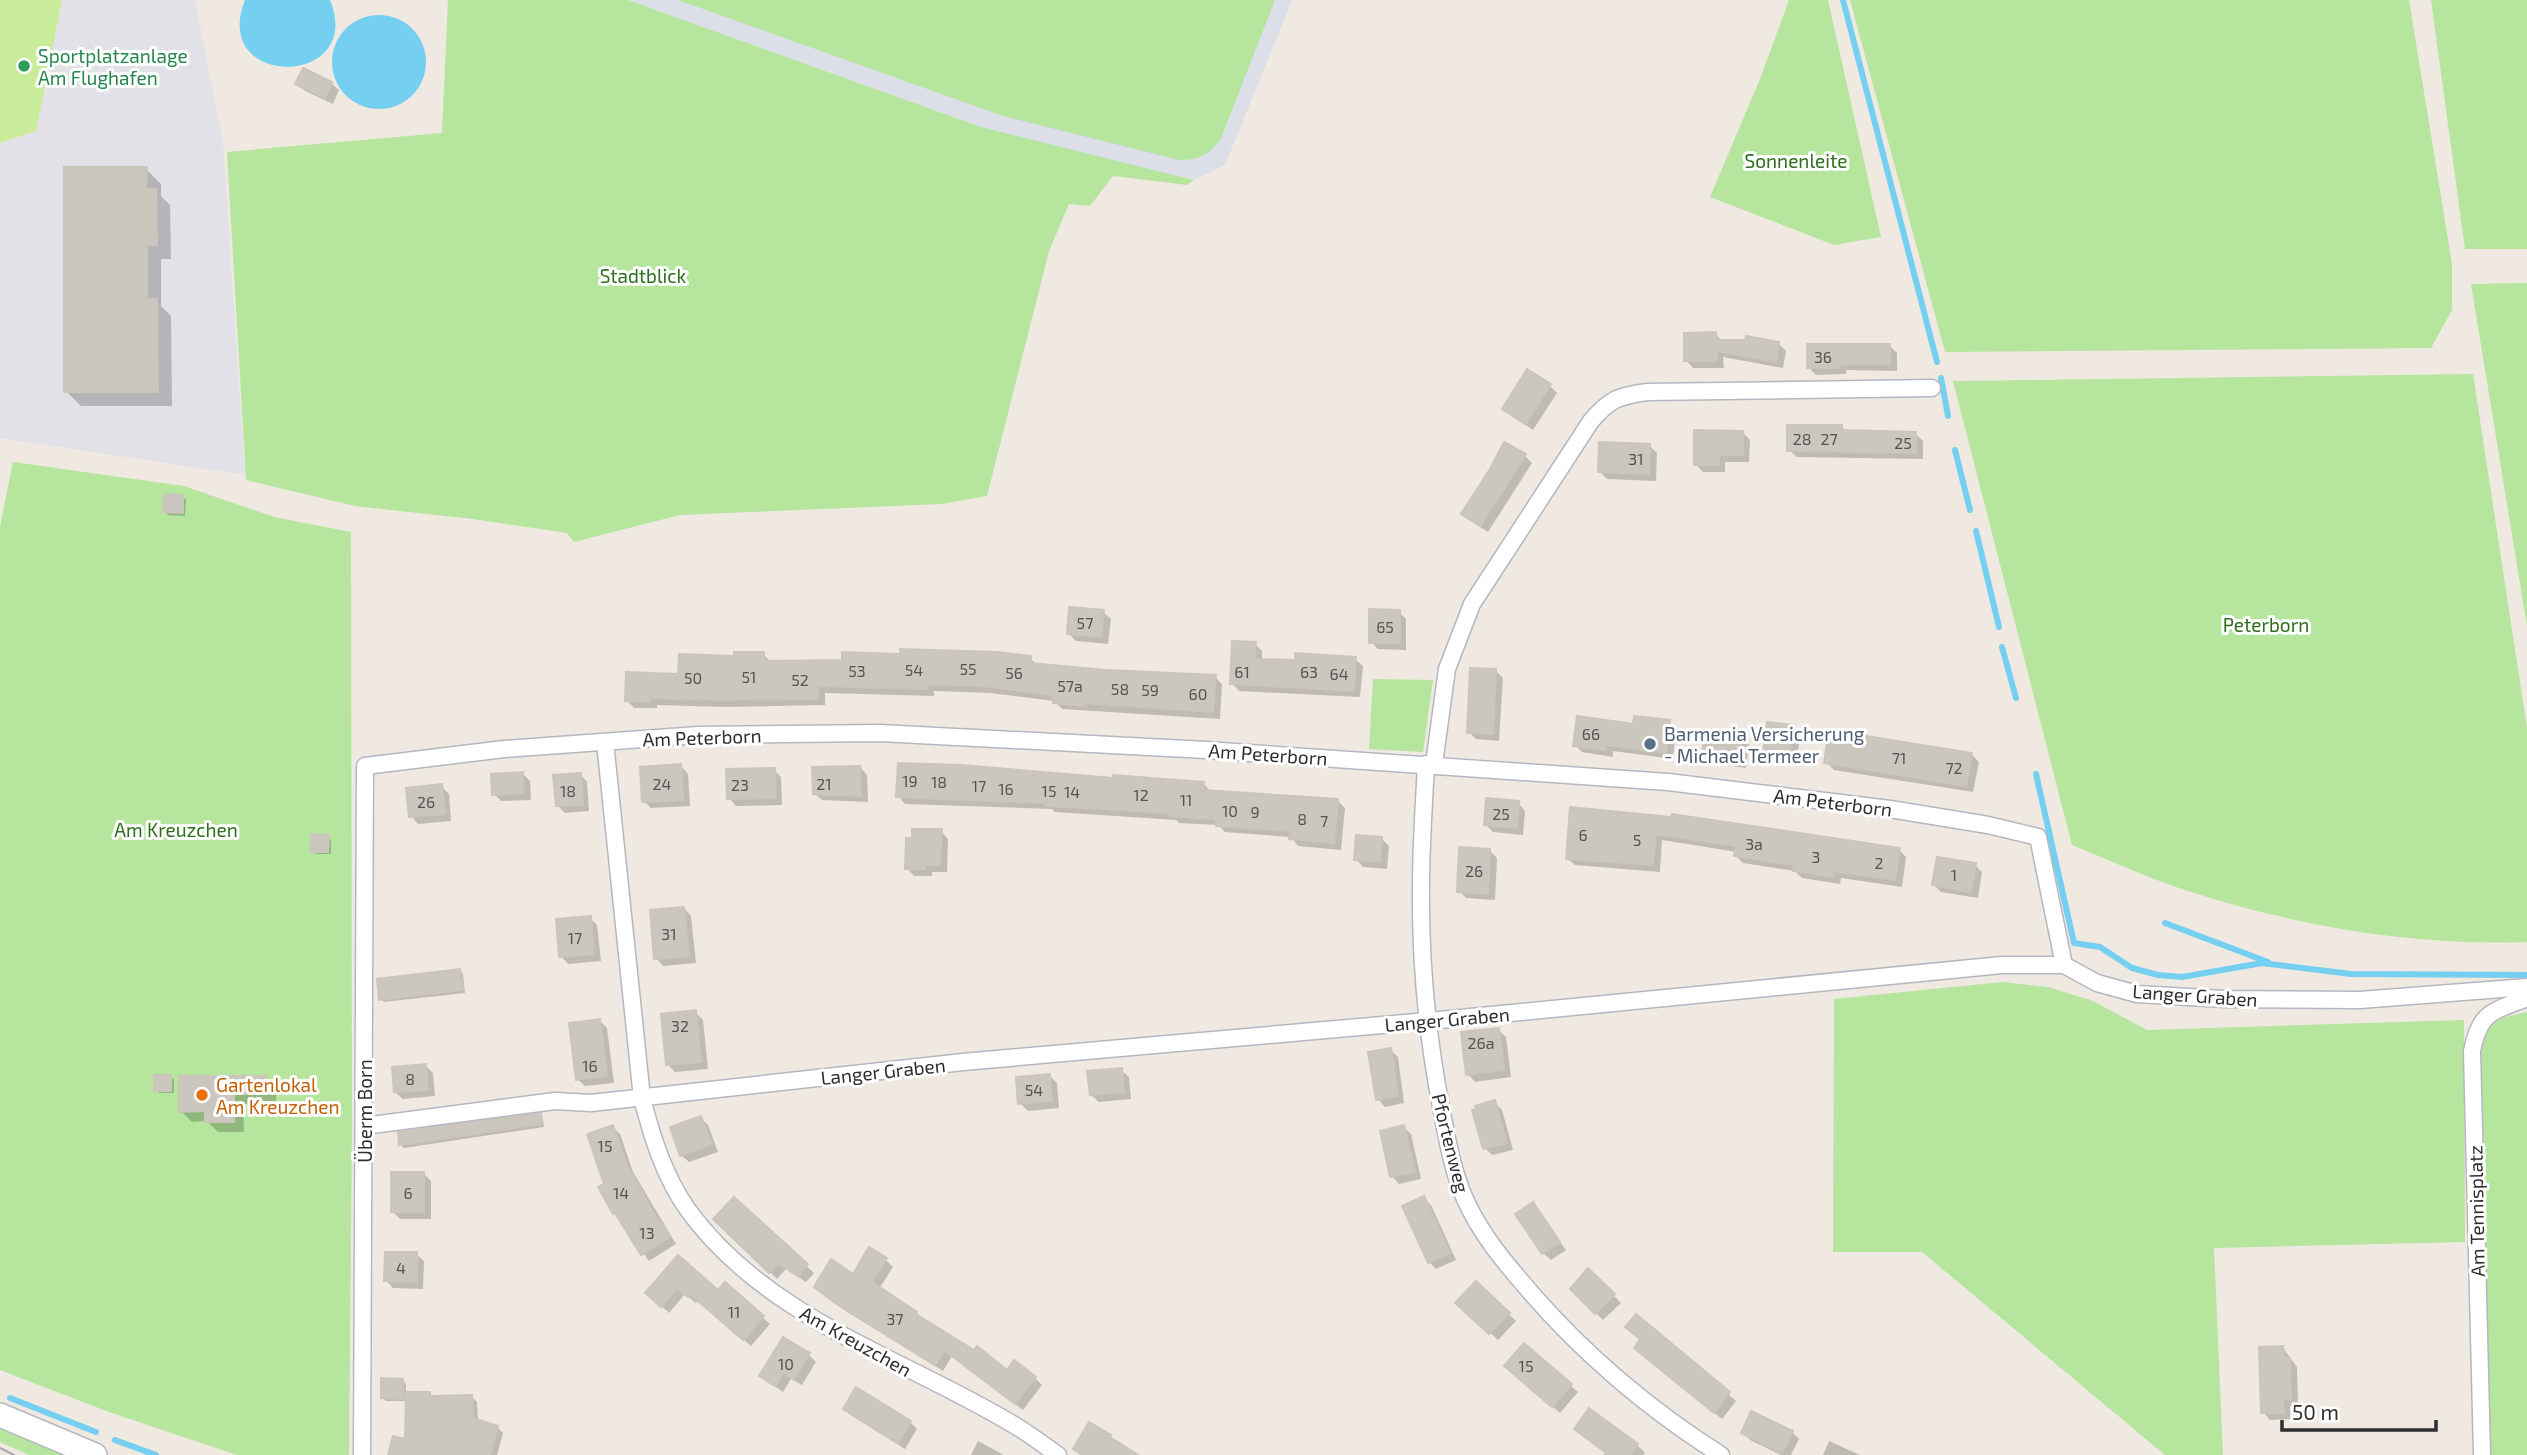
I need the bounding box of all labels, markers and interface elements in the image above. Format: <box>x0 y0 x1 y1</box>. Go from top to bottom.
place label: Sportplatzanlage Am Flughafen <box>38 44 188 89</box>
marker: Sportplatzanlage Am Flughafen <box>16 58 32 74</box>
park label: Sonnenleite <box>1745 149 1847 172</box>
park label: Stadtblick <box>600 264 687 287</box>
house number: 36 <box>1814 347 1832 366</box>
house number: 28 <box>1793 429 1811 448</box>
house number: 27 <box>1820 429 1838 448</box>
house number: 25 <box>1894 433 1912 452</box>
house number: 31 <box>1628 449 1644 468</box>
house number: 57 <box>1077 613 1093 632</box>
park label: Peterborn <box>2223 613 2309 636</box>
house number: 65 <box>1376 617 1394 636</box>
house number: 55 <box>959 659 977 678</box>
house number: 54 <box>905 660 923 679</box>
house number: 53 <box>848 661 866 680</box>
house number: 61 <box>1234 662 1250 681</box>
house number: 63 <box>1300 662 1318 681</box>
house number: 56 <box>1005 663 1023 682</box>
house number: 64 <box>1330 664 1349 683</box>
house number: 51 <box>742 667 756 686</box>
house number: 50 <box>684 668 702 687</box>
house number: 52 <box>791 670 809 689</box>
house number: 57a <box>1057 676 1083 695</box>
house number: 58 <box>1111 679 1129 698</box>
house number: 59 <box>1141 680 1159 699</box>
house number: 60 <box>1189 684 1207 703</box>
place label: Barmenia Versicherung - Michael Termeer <box>1664 722 1865 767</box>
street label: Am Peterborn <box>642 723 762 751</box>
house number: 66 <box>1582 724 1600 743</box>
marker: Barmenia Versicherung - Michael Termeer <box>1642 736 1658 752</box>
street label: Am Peterborn <box>1208 738 1328 770</box>
house number: 71 <box>1892 748 1906 767</box>
house number: 72 <box>1945 758 1963 777</box>
house number: 19 <box>902 771 918 790</box>
house number: 18 <box>931 772 947 791</box>
house number: 24 <box>653 774 672 793</box>
house number: 21 <box>816 774 832 793</box>
house number: 23 <box>731 775 749 794</box>
house number: 17 <box>972 776 986 795</box>
house number: 16 <box>998 779 1014 798</box>
house number: 18 <box>560 781 576 800</box>
house number: 15 <box>1042 781 1056 800</box>
house number: 14 <box>1064 782 1080 801</box>
street label: Am Peterborn <box>1772 783 1894 821</box>
house number: 12 <box>1133 785 1149 804</box>
house number: 11 <box>1180 790 1192 809</box>
house number: 26 <box>417 792 435 811</box>
house number: 10 <box>1222 801 1238 820</box>
house number: 9 <box>1250 802 1260 821</box>
house number: 25 <box>1492 804 1510 823</box>
house number: 8 <box>1297 809 1307 828</box>
house number: 7 <box>1320 811 1328 830</box>
park label: Am Kreuzchen <box>114 818 238 841</box>
house number: 6 <box>1578 825 1588 844</box>
house number: 5 <box>1633 830 1641 849</box>
house number: 3a <box>1745 834 1763 853</box>
house number: 3 <box>1812 847 1820 866</box>
house number: 2 <box>1875 853 1884 872</box>
house number: 26 <box>1465 861 1483 880</box>
house number: 1 <box>1951 865 1957 884</box>
house number: 31 <box>661 924 677 943</box>
house number: 17 <box>568 928 582 947</box>
street label: Langer Graben <box>2132 979 2258 1011</box>
street label: Langer Graben <box>1383 1002 1511 1036</box>
house number: 32 <box>671 1016 689 1035</box>
house number: 26a <box>1468 1033 1494 1052</box>
street label: Langer Graben <box>819 1053 947 1089</box>
house number: 16 <box>582 1056 598 1075</box>
street label: Überm Born <box>353 1059 376 1163</box>
house number: 8 <box>405 1069 415 1088</box>
place label: Gartenlokal Am Kreuzchen <box>216 1073 340 1118</box>
house number: 54 <box>1025 1080 1043 1099</box>
marker: Gartenlokal Am Kreuzchen <box>194 1087 210 1103</box>
street label: Pfortenweg <box>1428 1091 1475 1195</box>
house number: 15 <box>598 1136 612 1155</box>
street label: Am Tennisplatz <box>2463 1145 2489 1277</box>
house number: 6 <box>403 1183 413 1202</box>
house number: 14 <box>613 1183 629 1202</box>
house number: 13 <box>639 1223 655 1242</box>
house number: 4 <box>396 1258 406 1277</box>
street label: Am Kreuzchen <box>796 1301 916 1381</box>
house number: 11 <box>728 1302 740 1321</box>
house number: 37 <box>886 1309 904 1328</box>
house number: 10 <box>778 1354 794 1373</box>
house number: 15 <box>1519 1356 1533 1375</box>
scale bar <box>2282 1388 2436 1432</box>
text: 50 m <box>2292 1399 2339 1424</box>

